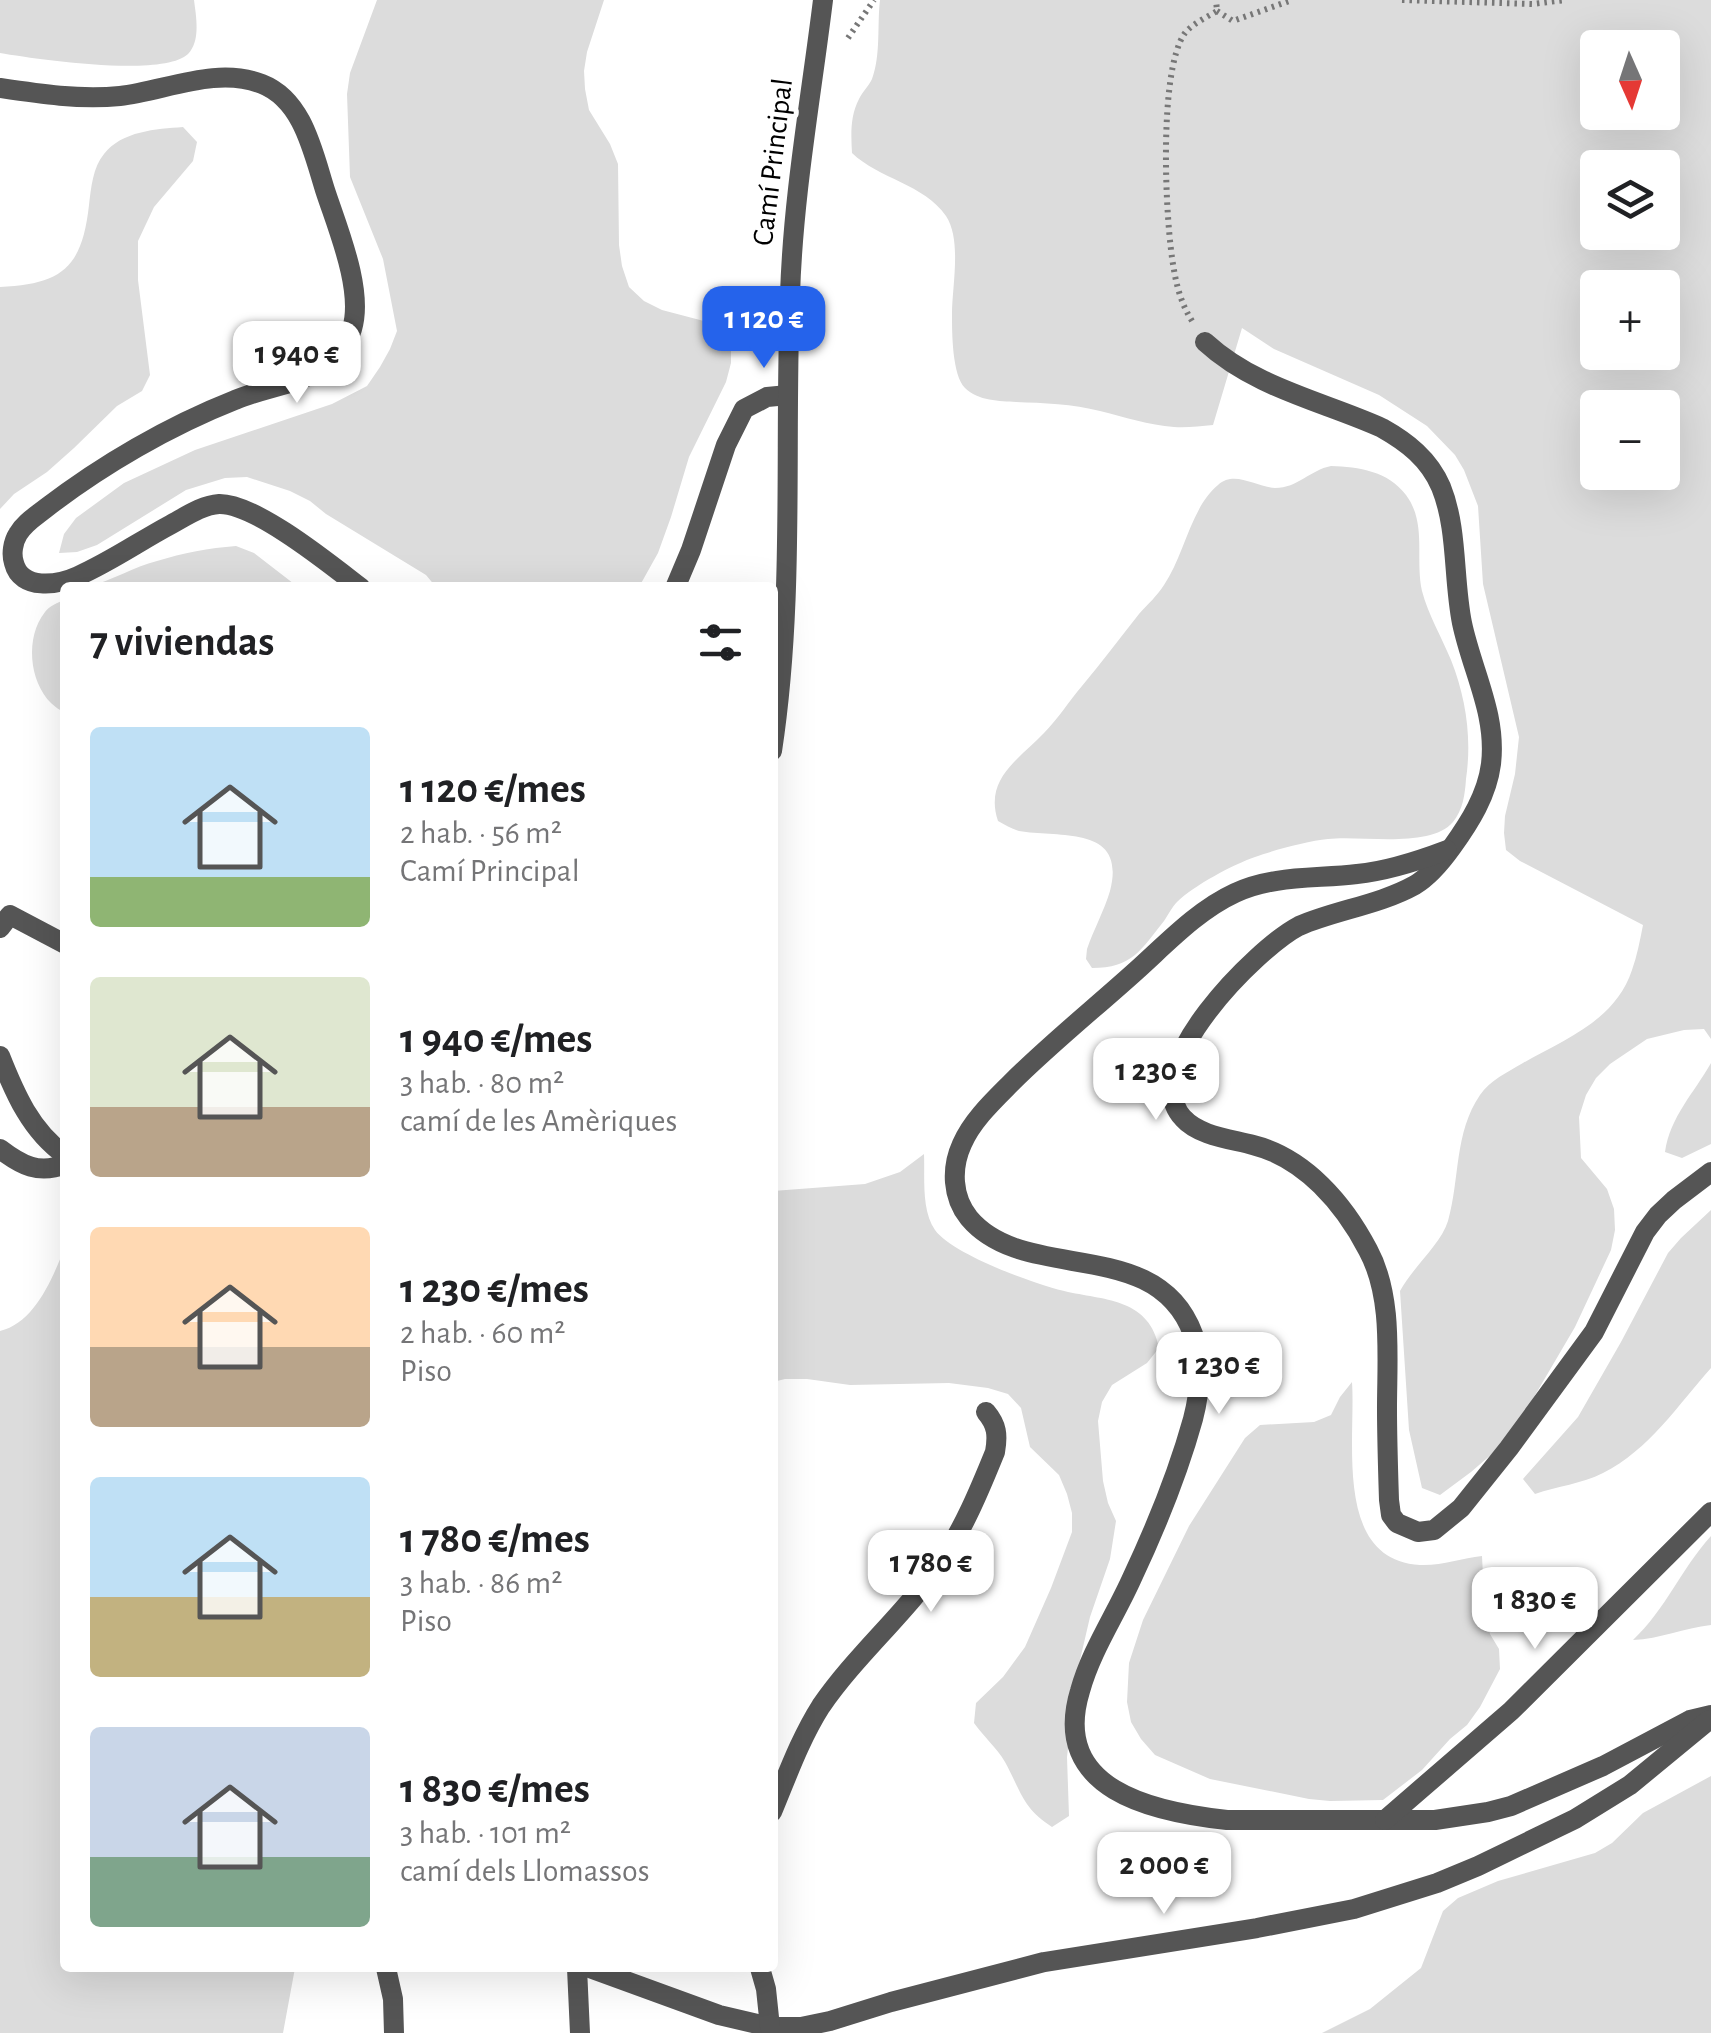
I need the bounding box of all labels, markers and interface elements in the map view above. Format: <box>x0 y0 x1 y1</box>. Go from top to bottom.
north arrow <box>1580 30 1680 130</box>
map controls <box>1580 30 1680 490</box>
street label: Camí Principal <box>748 77 798 247</box>
button: layers <box>1580 150 1680 250</box>
button: + <box>1580 270 1680 370</box>
pin: 1 120 € <box>672 286 856 371</box>
text: 1 120 € <box>724 302 804 334</box>
pin: 1 940 € <box>205 321 389 406</box>
text: 1 940 € <box>255 337 339 369</box>
button: − <box>1580 390 1680 490</box>
icon: filters <box>693 615 748 670</box>
text: 7 viviendas <box>90 621 274 663</box>
icon: home <box>170 767 290 887</box>
text: 1 120 €/mes <box>400 768 586 810</box>
text: 2 hab. · 56 m² <box>400 817 562 849</box>
text: Camí Principal <box>400 855 580 887</box>
icon: home <box>170 1017 290 1137</box>
text: 1 940 €/mes <box>400 1018 593 1060</box>
pin: 1 230 € <box>1064 1038 1248 1123</box>
text: 1 230 € <box>1115 1054 1197 1086</box>
text: 3 hab. · 80 m² <box>400 1067 564 1099</box>
text: camí de les Amèriques <box>400 1105 677 1137</box>
icon: home <box>170 1267 290 1387</box>
text: 1 230 €/mes <box>400 1268 589 1310</box>
text: 2 hab. · 60 m² <box>400 1317 565 1349</box>
pin: 1 230 € <box>1127 1332 1311 1417</box>
text: 1 230 € <box>1178 1348 1260 1380</box>
text: Piso <box>400 1355 452 1387</box>
icon: home <box>170 1517 290 1637</box>
text: 1 780 €/mes <box>400 1518 590 1560</box>
pin: 1 780 € <box>839 1530 1023 1615</box>
text: 1 780 € <box>890 1546 972 1578</box>
text: 3 hab. · 86 m² <box>400 1567 562 1599</box>
pin: 1 830 € <box>1443 1567 1627 1652</box>
text: 1 830 € <box>1494 1583 1576 1615</box>
text: Piso <box>400 1605 452 1637</box>
icon: home <box>170 1767 290 1887</box>
text: 1 830 €/mes <box>400 1768 590 1810</box>
text: 3 hab. · 101 m² <box>400 1817 571 1849</box>
pin: 2 000 € <box>1072 1832 1256 1917</box>
text: 2 000 € <box>1119 1848 1209 1880</box>
text: camí dels Llomassos <box>400 1855 650 1887</box>

